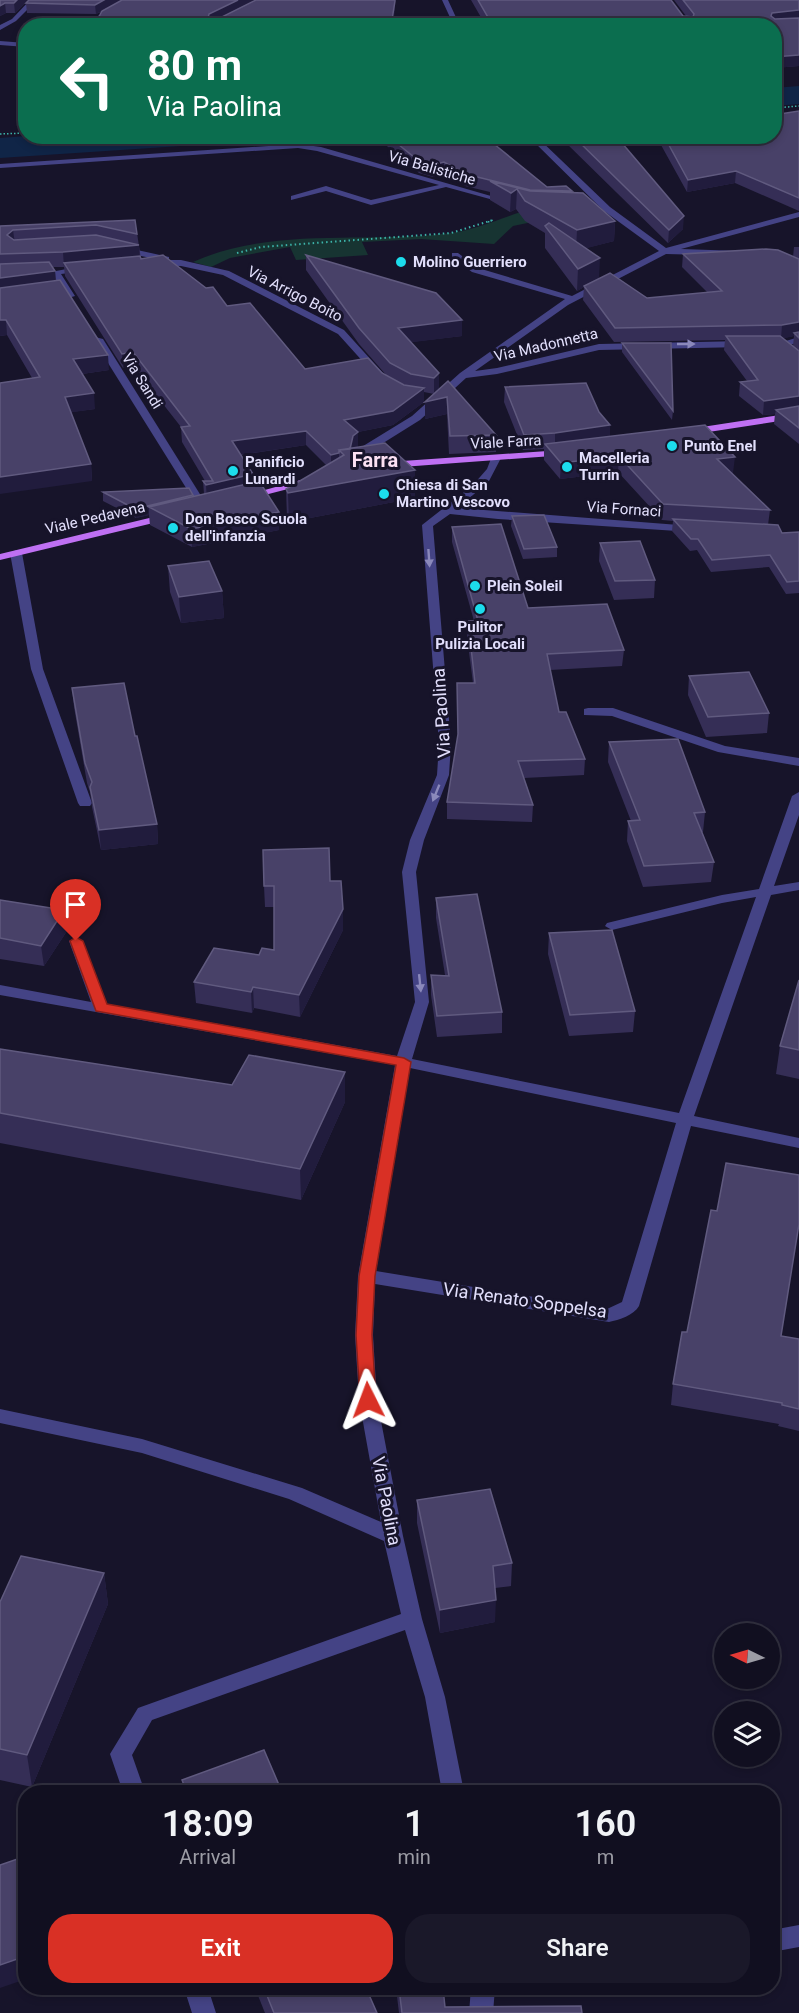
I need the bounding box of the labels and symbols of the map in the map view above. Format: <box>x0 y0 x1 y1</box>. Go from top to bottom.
street label: Via Balistiche <box>386 147 478 189</box>
place label: Molino Guerriero <box>413 253 527 271</box>
marker: Molino Guerriero <box>394 255 408 269</box>
street label: Via Arrigo Boito <box>244 262 346 326</box>
street label: Via Madonnetta <box>492 324 600 366</box>
one-way arrow <box>676 339 695 349</box>
street label: Via Sandi <box>118 350 166 412</box>
street label: Viale Farra <box>470 431 542 453</box>
place label: Punto Enel <box>684 437 756 455</box>
marker: Punto Enel <box>665 439 679 453</box>
district label: Farra <box>352 448 398 472</box>
place label: Macelleria Turrin <box>579 449 650 484</box>
place label: Panificio Lunardi <box>245 453 304 488</box>
marker: Macelleria Turrin <box>560 460 574 474</box>
marker: Panificio Lunardi <box>226 464 240 478</box>
place label: Chiesa di San Martino Vescovo <box>396 476 510 511</box>
marker: Chiesa di San Martino Vescovo <box>377 487 391 501</box>
street label: Via Fornaci <box>586 497 662 521</box>
street label: Viale Pedavena <box>43 498 147 538</box>
place label: Don Bosco Scuola dell'infanzia <box>185 510 307 545</box>
marker: Don Bosco Scuola dell'infanzia <box>166 521 180 535</box>
one-way arrow <box>425 549 434 568</box>
place label: Plein Soleil <box>487 577 563 595</box>
marker: Plein Soleil <box>468 579 482 593</box>
marker: Pulitor Pulizia Locali <box>473 602 487 616</box>
place label: Pulitor Pulizia Locali <box>435 618 525 653</box>
street label: Via Paolina <box>427 667 455 759</box>
one-way arrow <box>431 784 440 802</box>
pin <box>50 879 101 941</box>
one-way arrow <box>415 973 425 992</box>
street label: Via Renato Soppelsa <box>442 1278 608 1322</box>
position arrow <box>336 1368 400 1432</box>
street label: Via Paolina <box>368 1455 406 1547</box>
north arrow <box>714 1623 780 1689</box>

